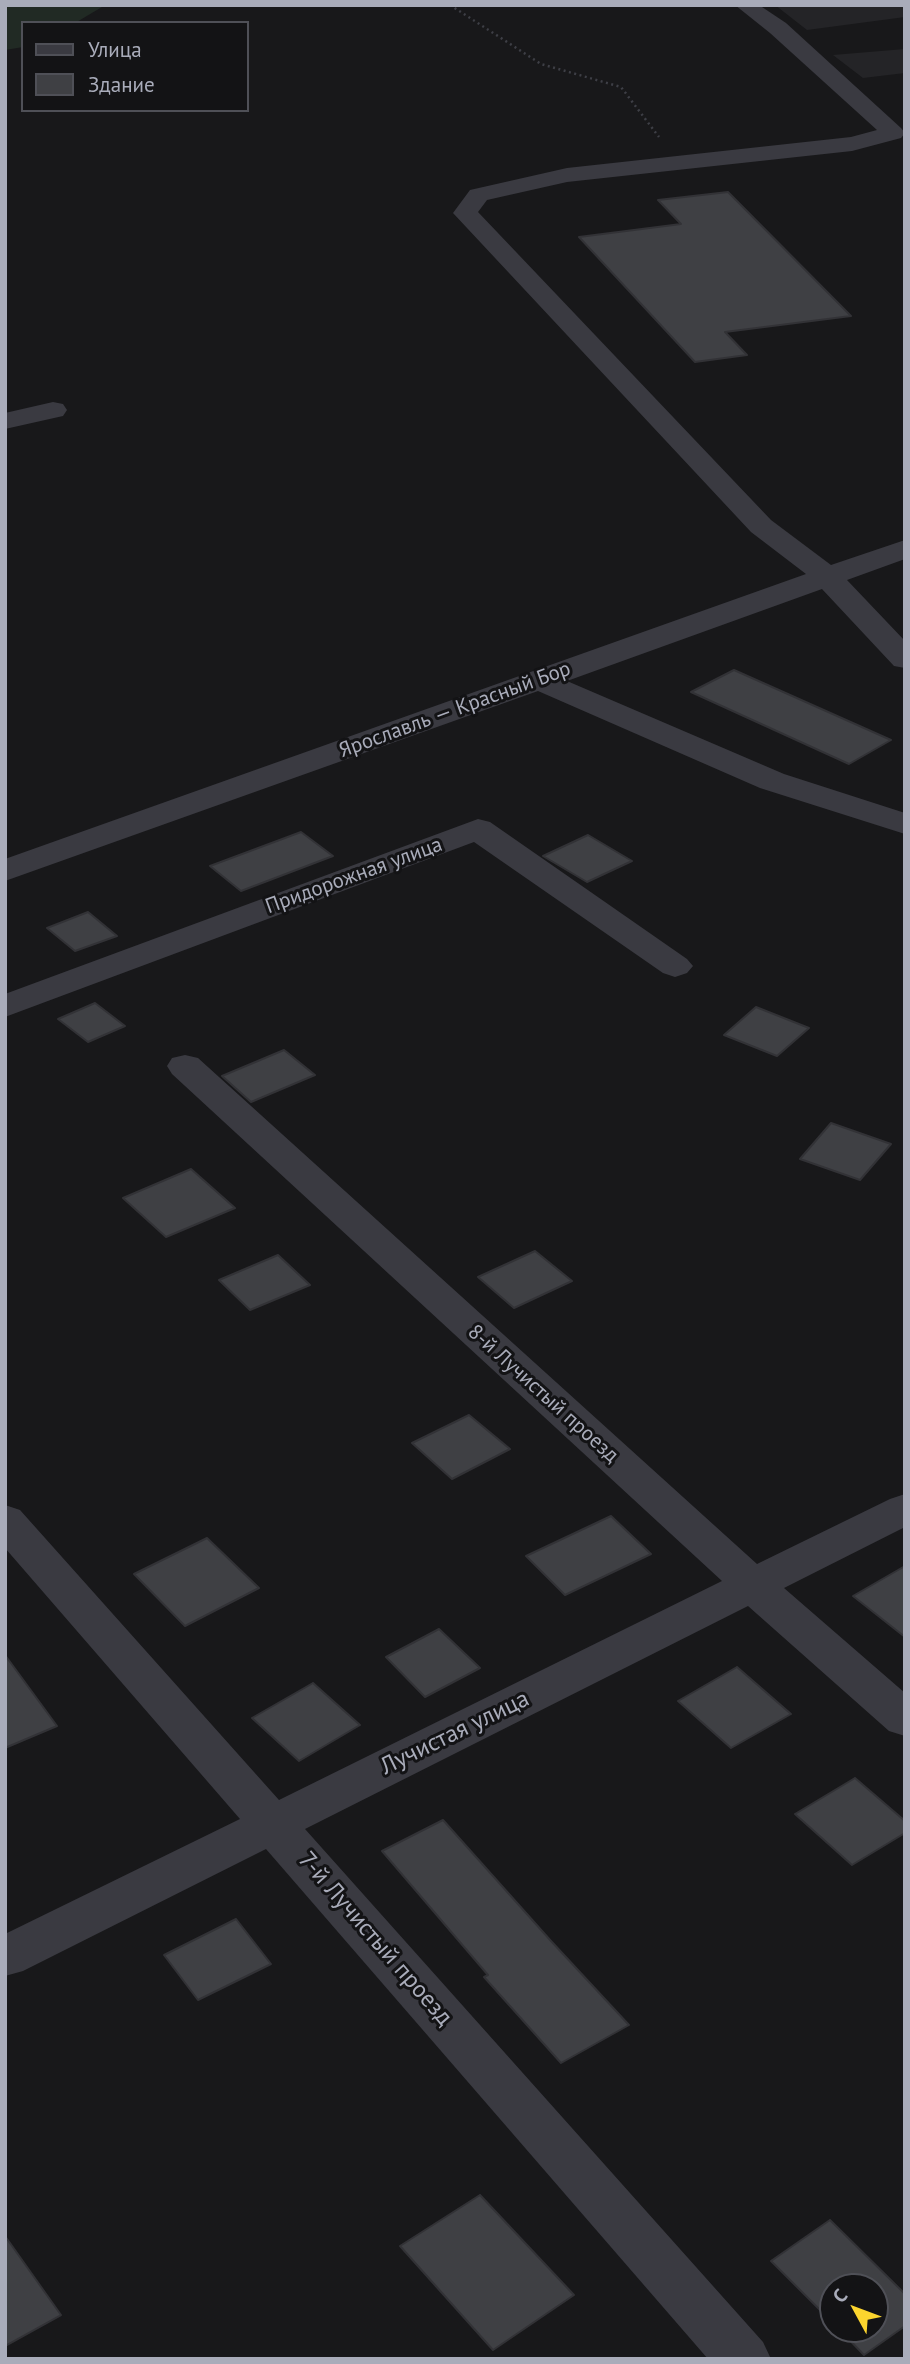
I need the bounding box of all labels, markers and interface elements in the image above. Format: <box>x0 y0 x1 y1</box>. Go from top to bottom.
legend <box>21 21 248 112</box>
text: Улица <box>88 36 142 63</box>
text: Здание <box>88 71 155 98</box>
street label: Ярославль — Красный Бор <box>336 656 574 764</box>
street label: Придорожная улица <box>262 832 446 920</box>
street label: 8-й Лучистый проезд <box>462 1320 624 1468</box>
street label: Лучистая улица <box>376 1685 534 1781</box>
street label: 7-й Лучистый проезд <box>292 1846 458 2032</box>
north arrow <box>819 2273 889 2343</box>
text: С <box>827 2284 852 2307</box>

